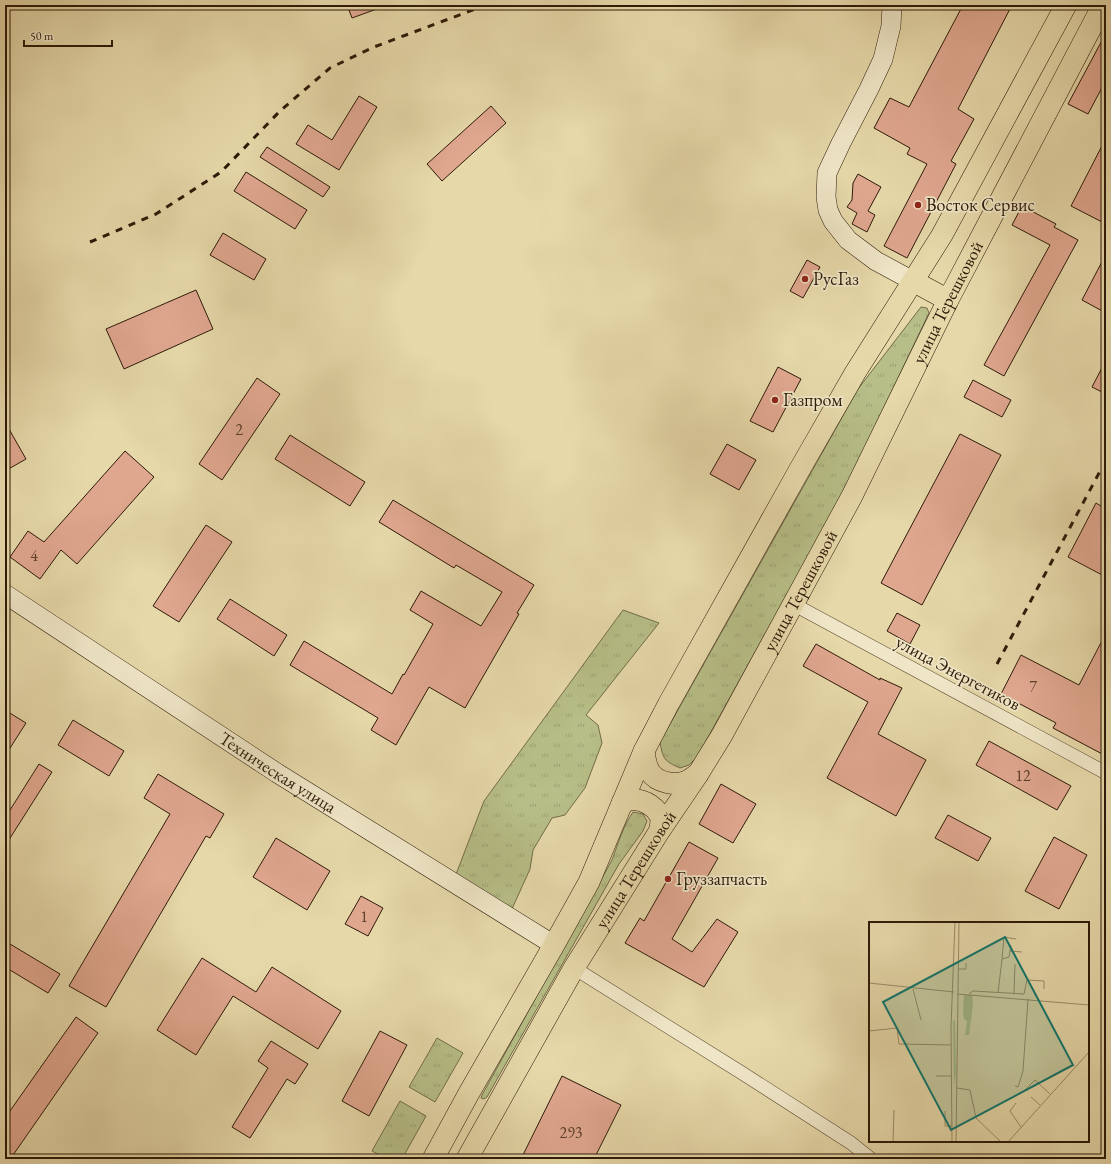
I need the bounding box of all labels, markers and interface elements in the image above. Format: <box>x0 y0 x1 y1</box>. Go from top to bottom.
scale bar <box>24 22 112 48</box>
text: 50 m <box>30 28 54 44</box>
place label: Восток Сервис <box>926 193 1035 216</box>
marker: Восток Сервис <box>913 200 923 210</box>
street label: улица Терешковой <box>907 236 988 368</box>
place label: РусГаз <box>813 267 859 290</box>
marker: РусГаз <box>800 274 810 284</box>
place label: Газпром <box>783 388 843 411</box>
marker: Газпром <box>770 395 780 405</box>
house number: 2 <box>235 419 243 440</box>
street label: улица Терешковой <box>758 525 843 655</box>
house number: 4 <box>30 545 38 566</box>
street label: улица Энергетиков <box>892 630 1025 715</box>
house number: 7 <box>1029 676 1037 697</box>
street label: Техническая улица <box>215 726 342 819</box>
house number: 12 <box>1015 765 1031 786</box>
street label: улица Терешковой <box>590 806 681 933</box>
place label: Груззапчасть <box>676 867 767 890</box>
marker: Груззапчасть <box>663 874 673 884</box>
house number: 1 <box>360 906 368 927</box>
inset map <box>869 922 1089 1142</box>
house number: 293 <box>559 1122 583 1143</box>

